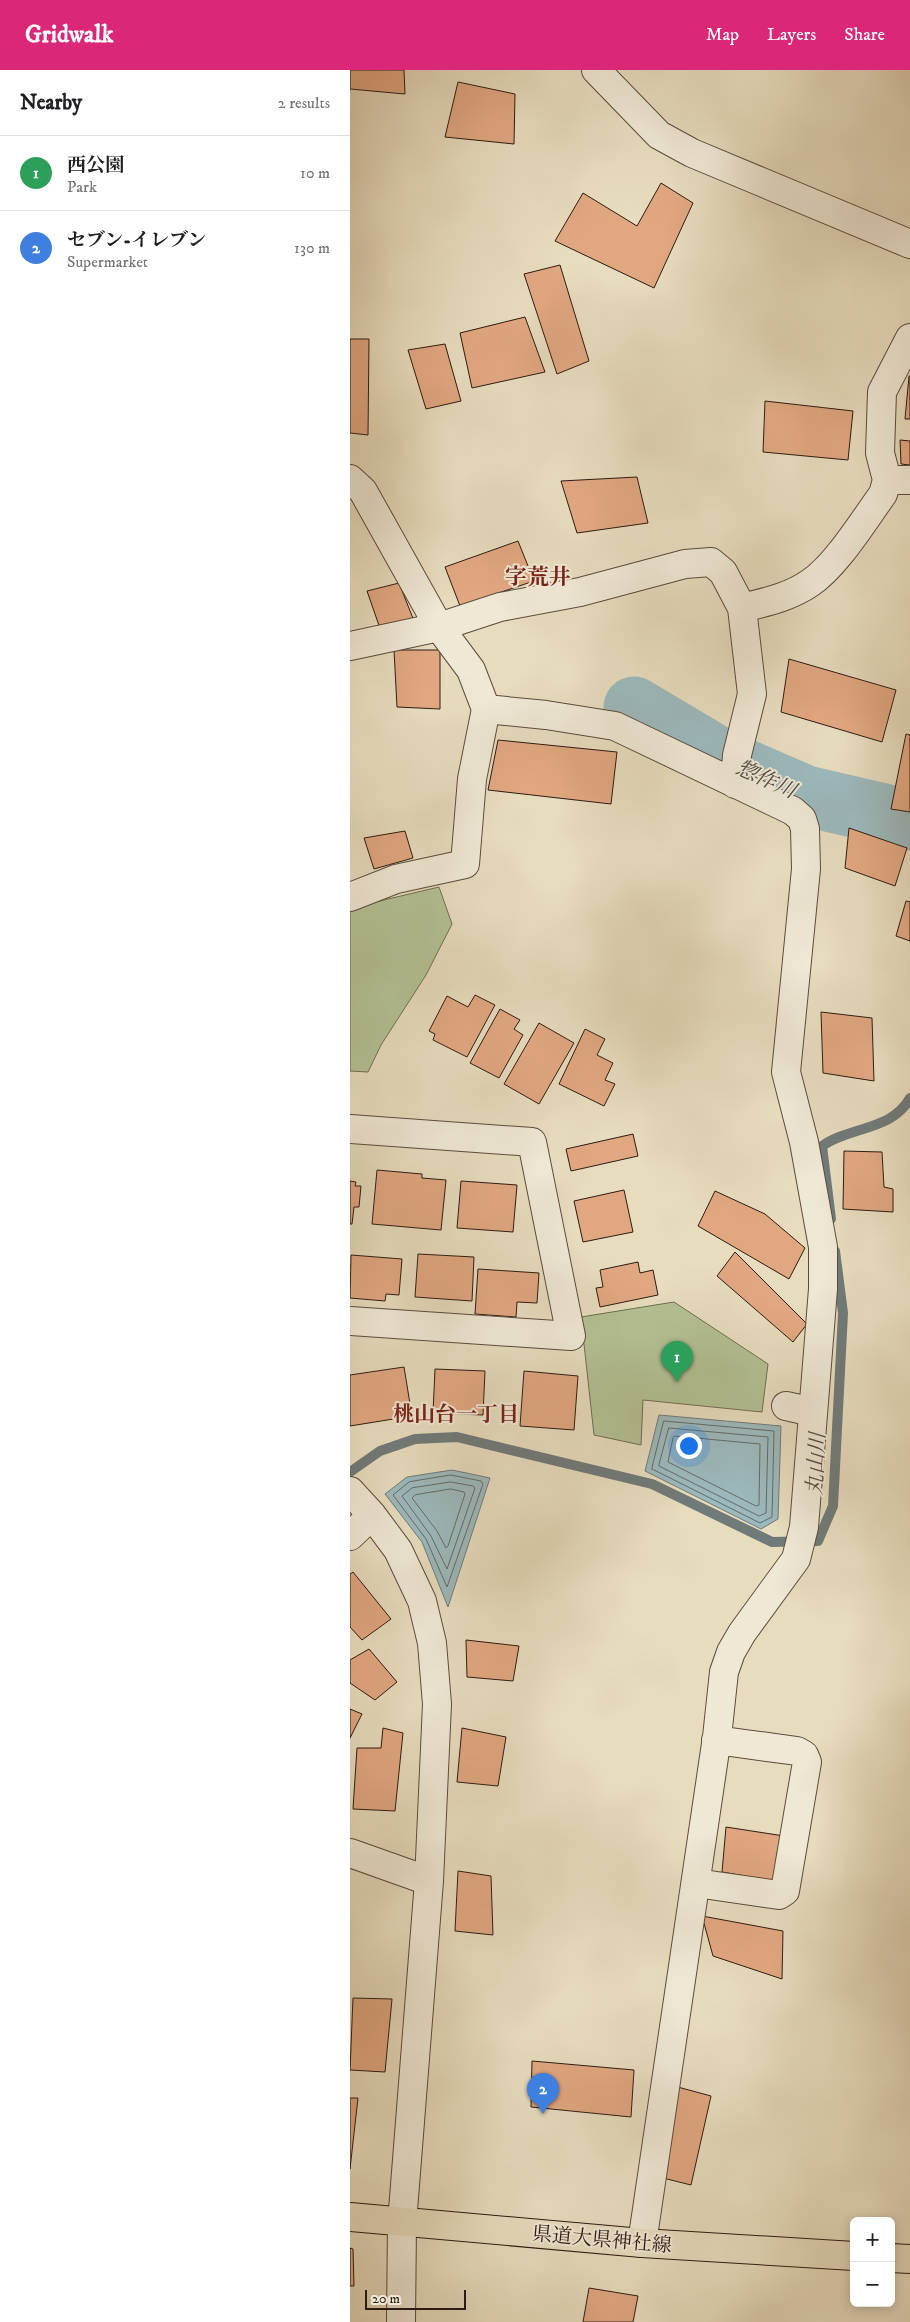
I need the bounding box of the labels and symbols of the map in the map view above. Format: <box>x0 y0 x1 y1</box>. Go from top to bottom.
district label: 字荒井 <box>505 564 571 591</box>
water label: 惣作川 <box>732 755 801 805</box>
pin: 1 <box>661 1341 693 1382</box>
district label: 桃山台一丁目 <box>393 1402 519 1428</box>
water label: 丸山川 <box>802 1430 832 1496</box>
your location <box>676 1433 702 1459</box>
pin: 2 <box>527 2073 559 2114</box>
street label: 県道大県神社線 <box>531 2222 673 2259</box>
scale bar <box>365 2287 466 2310</box>

